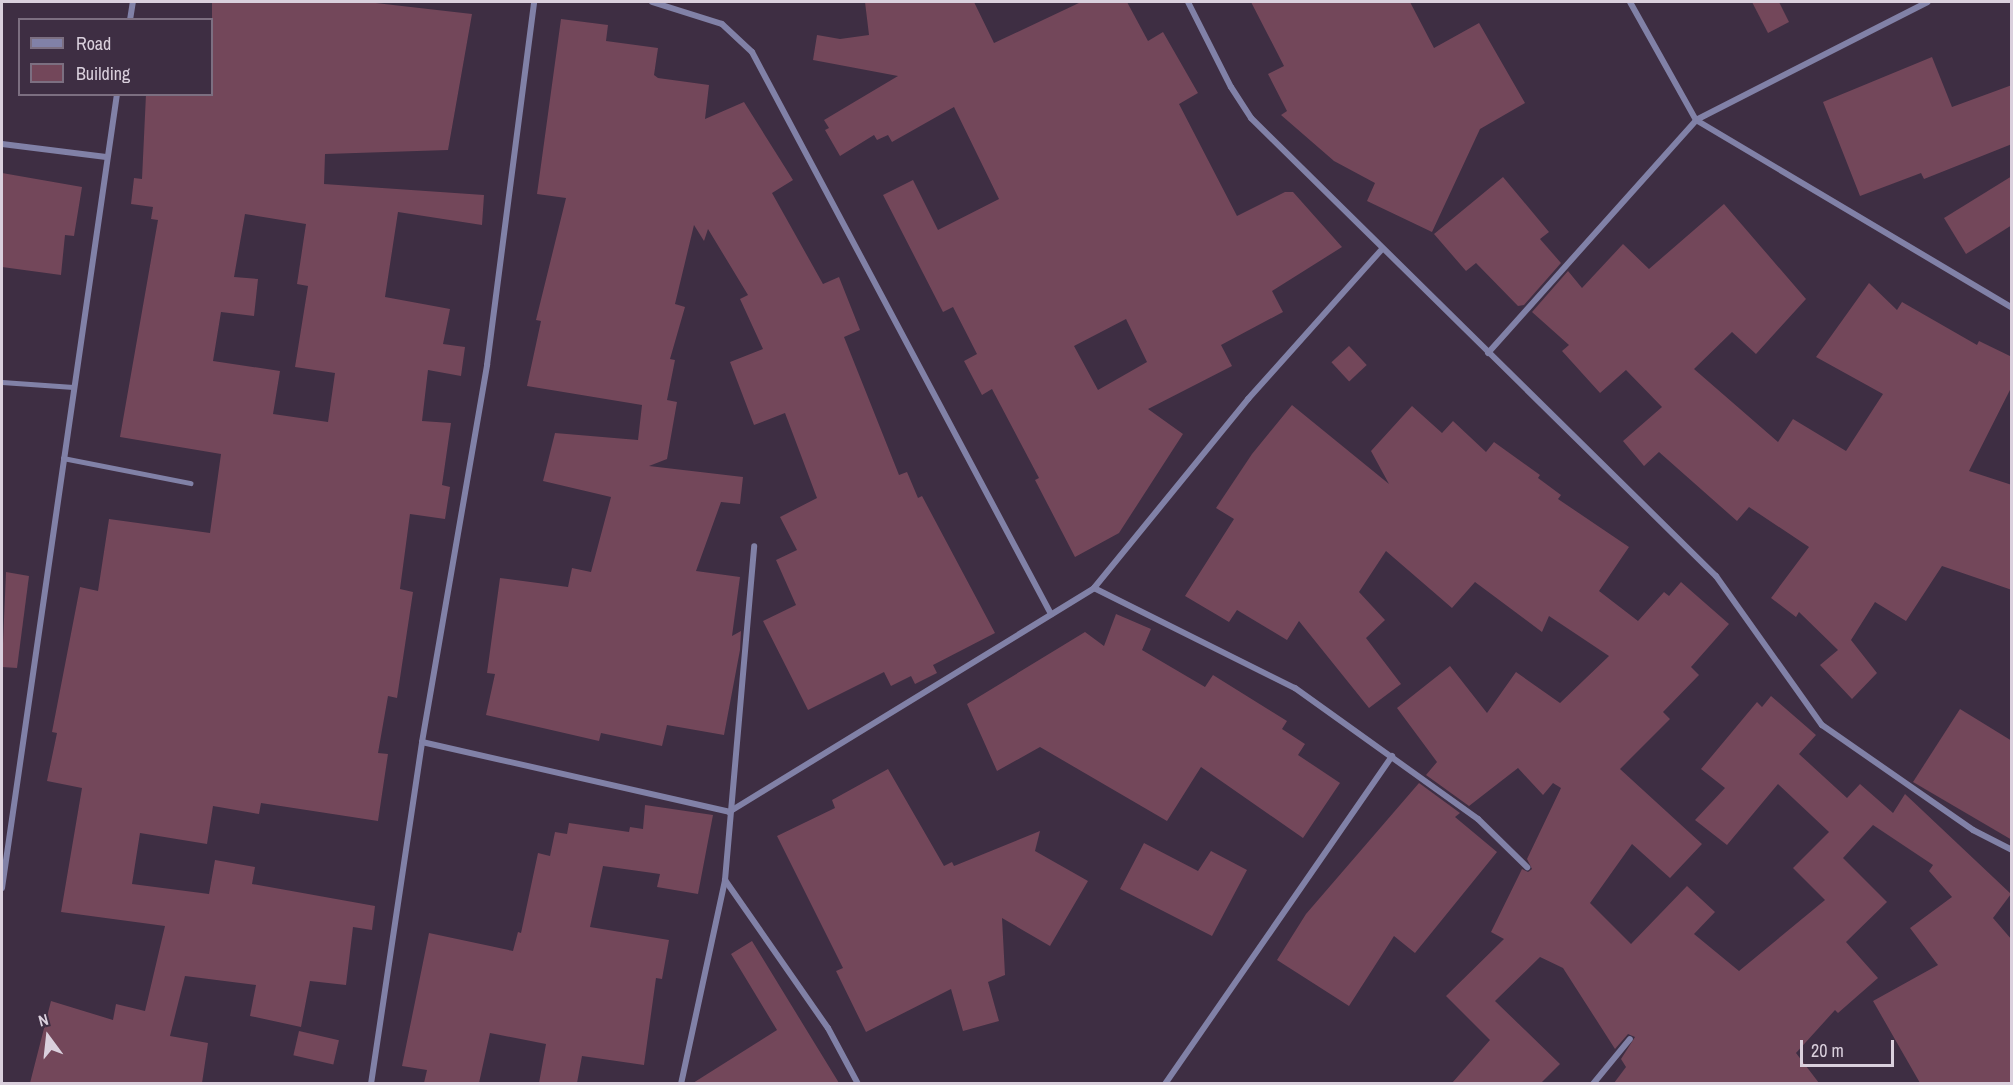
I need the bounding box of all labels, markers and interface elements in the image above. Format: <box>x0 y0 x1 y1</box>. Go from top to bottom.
legend <box>18 18 213 96</box>
text: Road <box>76 31 111 56</box>
text: Building <box>76 61 130 86</box>
north arrow <box>18 1007 78 1067</box>
text: N <box>36 1008 51 1031</box>
scale bar <box>1803 1028 1898 1066</box>
text: 20 m <box>1811 1038 1844 1063</box>

